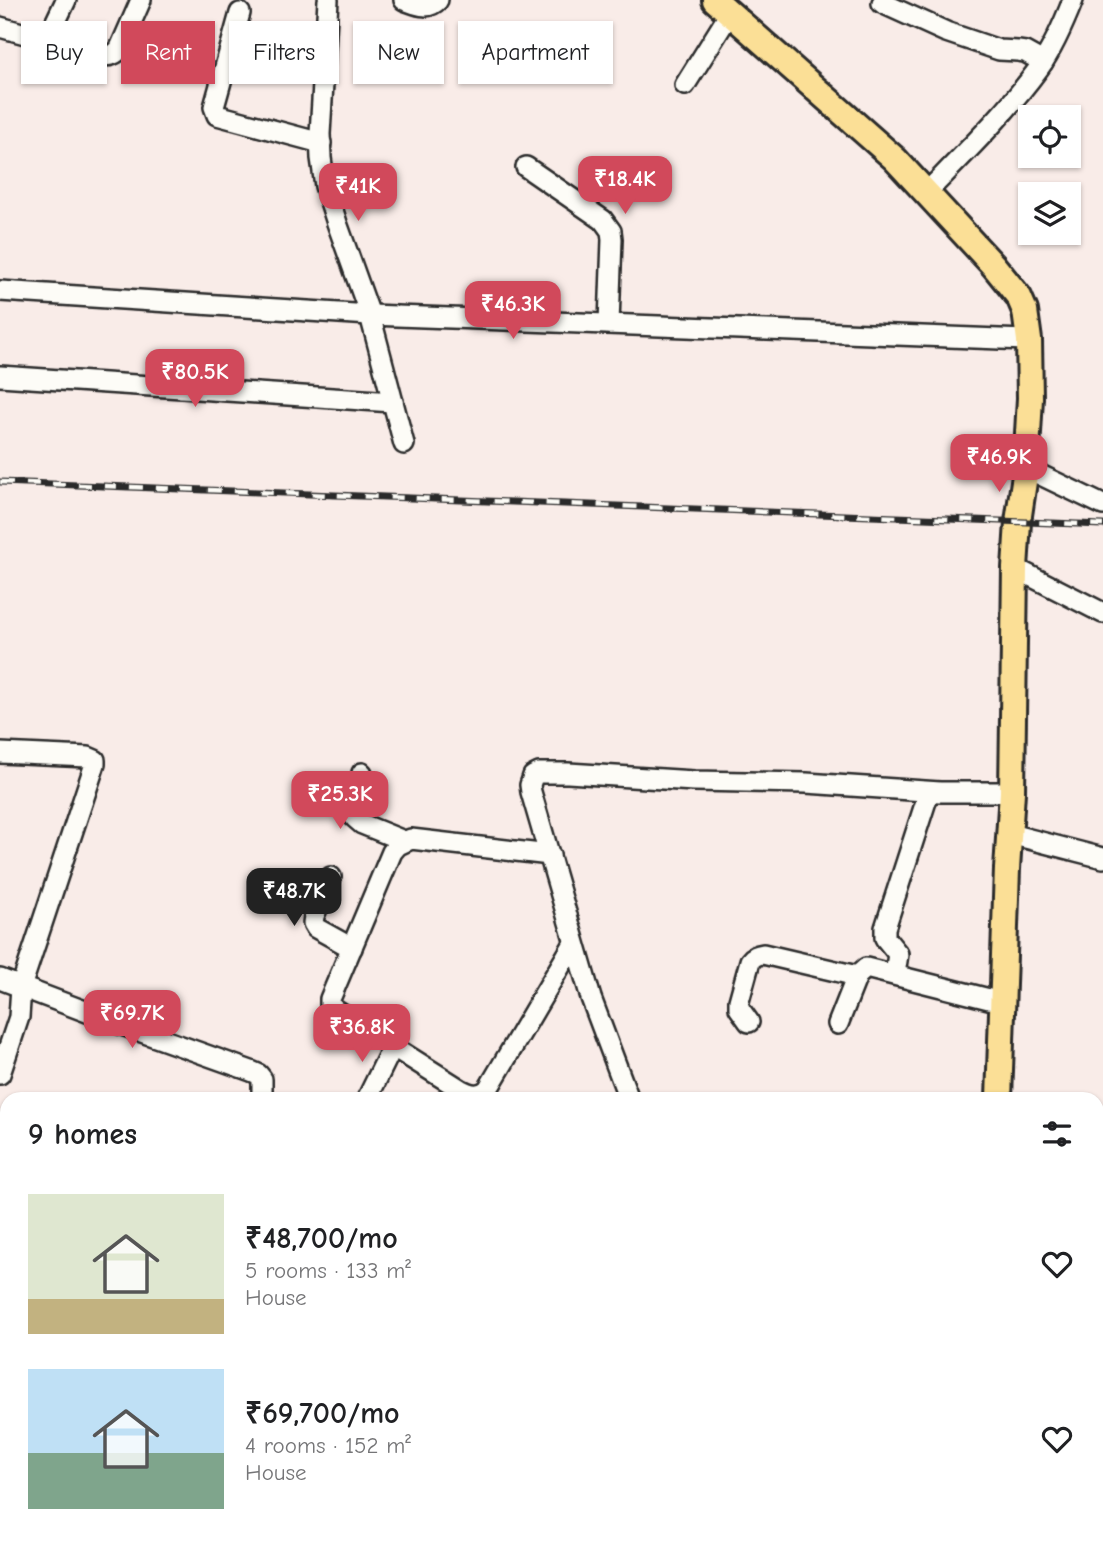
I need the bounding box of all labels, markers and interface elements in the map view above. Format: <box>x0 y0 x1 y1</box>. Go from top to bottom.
chip: Buy <box>21 21 107 84</box>
chip: Rent <box>121 21 215 84</box>
chip: Filters <box>229 21 339 84</box>
chip: New <box>353 21 444 84</box>
chip: Apartment <box>458 21 613 84</box>
map controls <box>1018 105 1081 245</box>
button: locate <box>1018 105 1081 168</box>
pin: ₹18.4K <box>568 156 682 216</box>
pin: ₹41K <box>317 164 399 223</box>
text: ₹18.4K <box>594 165 656 192</box>
text: ₹41K <box>335 172 381 199</box>
button: layers <box>1018 182 1081 245</box>
pin: ₹46.3K <box>456 282 570 341</box>
text: ₹46.3K <box>481 290 545 317</box>
pin: ₹80.5K <box>138 350 252 409</box>
text: ₹80.5K <box>161 358 229 385</box>
pin: ₹46.9K <box>942 434 1056 494</box>
text: ₹46.9K <box>966 443 1032 470</box>
pin: ₹25.3K <box>283 772 397 831</box>
text: ₹25.3K <box>307 780 373 807</box>
pin: ₹48.7K <box>237 869 351 928</box>
text: ₹48.7K <box>262 877 326 904</box>
pin: ₹69.7K <box>75 990 189 1050</box>
text: ₹69.7K <box>100 999 164 1026</box>
pin: ₹36.8K <box>305 1004 419 1064</box>
text: ₹36.8K <box>329 1013 395 1040</box>
icon: filters <box>1038 1115 1076 1153</box>
text: 9 homes <box>28 1117 137 1152</box>
text: ₹48,700/mo <box>245 1221 398 1256</box>
icon: home <box>84 1222 168 1306</box>
icon: heart <box>1038 1245 1076 1283</box>
text: 5 rooms · 133 m² <box>245 1257 411 1284</box>
text: House <box>245 1284 307 1311</box>
text: ₹69,700/mo <box>245 1396 400 1431</box>
icon: home <box>84 1397 168 1481</box>
icon: heart <box>1038 1420 1076 1458</box>
text: 4 rooms · 152 m² <box>245 1432 411 1459</box>
text: House <box>245 1459 307 1486</box>

